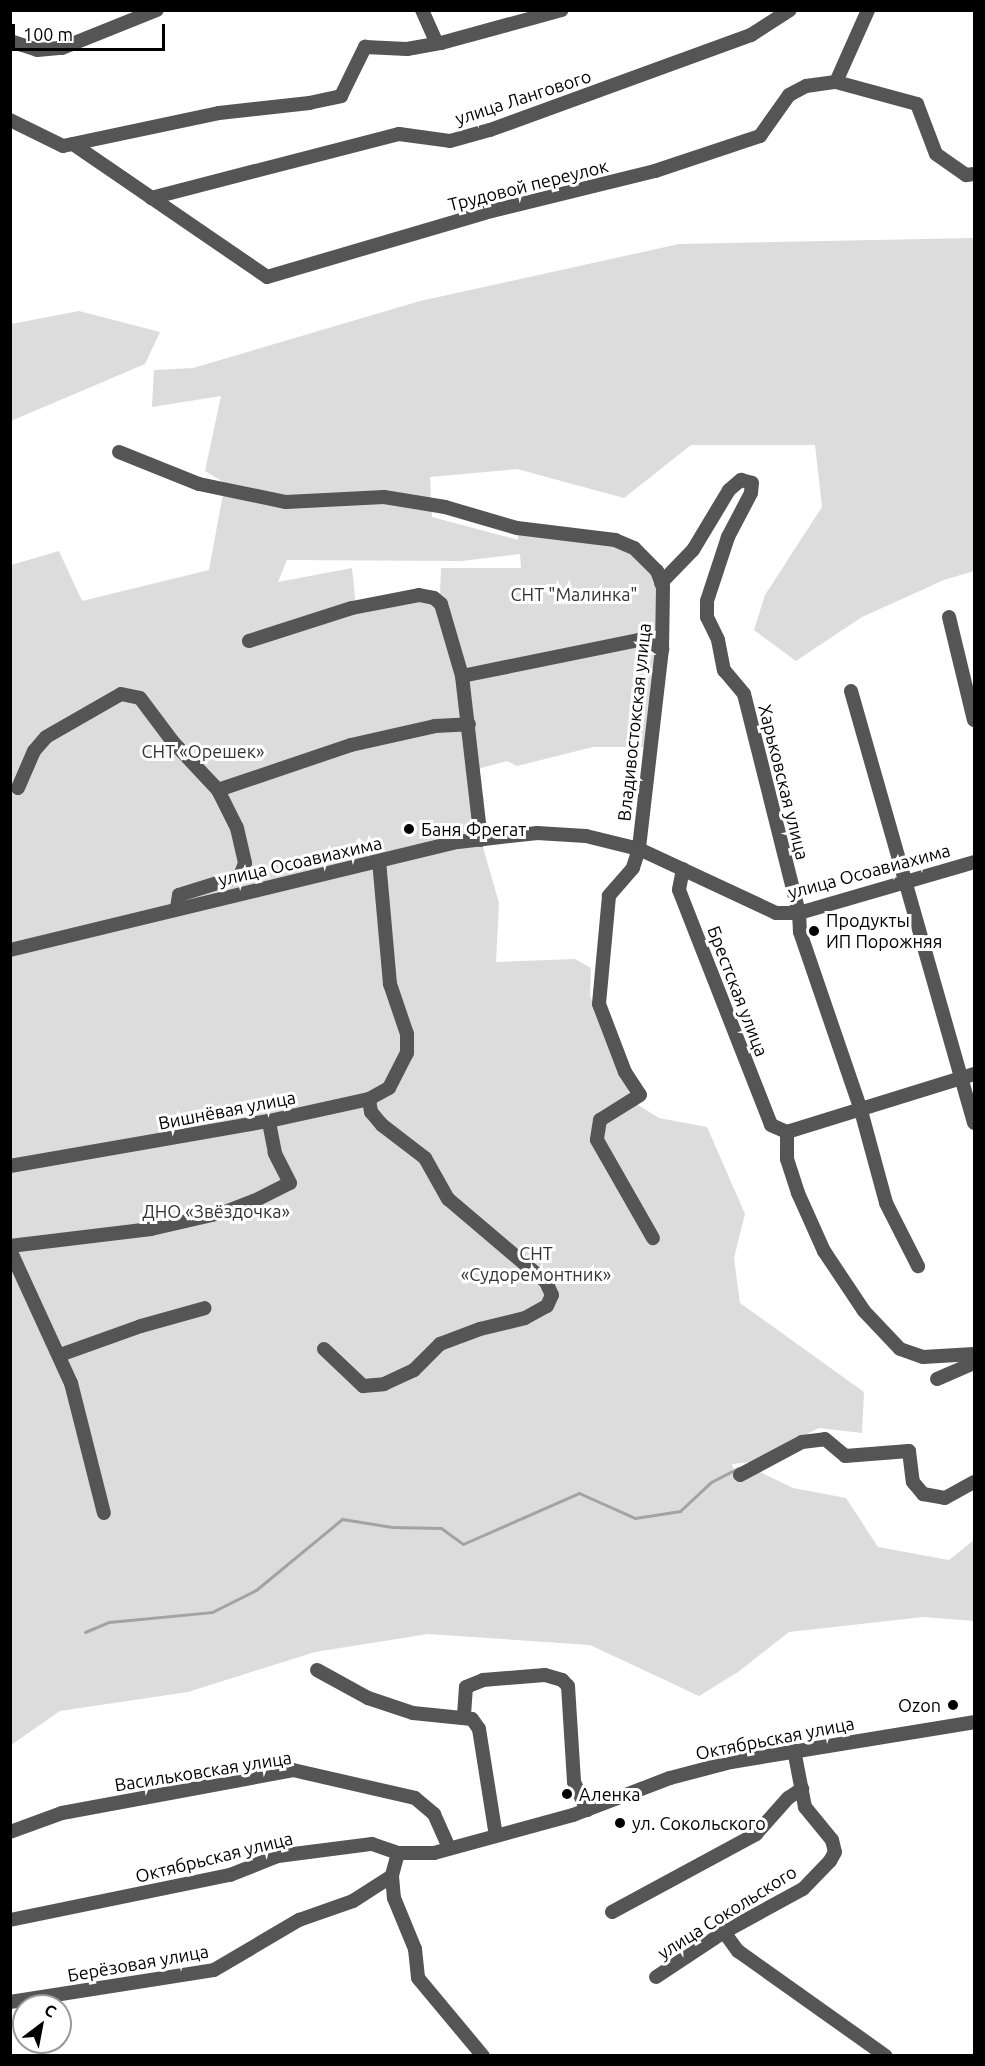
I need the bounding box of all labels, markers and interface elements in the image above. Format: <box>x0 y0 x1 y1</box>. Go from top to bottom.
scale bar <box>15 12 168 50</box>
text: 100 m <box>23 24 73 44</box>
street label: улица Лангового <box>452 65 594 129</box>
street label: Трудовой переулок <box>446 155 610 215</box>
park label: СНТ "Малинка" <box>511 583 637 605</box>
street label: Владивостокская улица <box>613 622 655 822</box>
street label: Харьковская улица <box>754 702 814 862</box>
park label: СНТ «Орешек» <box>142 740 264 762</box>
place label: Баня Фрегат <box>421 818 526 840</box>
marker: Баня Фрегат <box>402 822 416 836</box>
street label: улица Осоавиахима <box>216 832 384 890</box>
street label: улица Осоавиахима <box>785 839 953 903</box>
place label: Продукты ИП Порожняя <box>826 910 942 952</box>
street label: Брестская улица <box>703 923 773 1059</box>
marker: Продукты ИП Порожняя <box>807 924 821 938</box>
street label: Вишнёвая улица <box>157 1086 297 1134</box>
park label: ДНО «Звёздочка» <box>142 1200 290 1222</box>
park label: СНТ «Судоремонтник» <box>461 1243 611 1286</box>
place label: Ozon <box>898 1694 941 1716</box>
marker: Ozon <box>946 1698 960 1712</box>
street label: Октябрьская улица <box>694 1712 856 1764</box>
street label: Васильковская улица <box>113 1746 293 1796</box>
place label: Аленка <box>579 1783 641 1805</box>
marker: Аленка <box>560 1787 574 1801</box>
place label: ул. Сокольского <box>632 1812 766 1834</box>
marker: ул. Сокольского <box>613 1816 627 1830</box>
street label: Октябрьская улица <box>133 1827 295 1887</box>
street label: улица Сокольского <box>654 1860 800 1964</box>
street label: Берёзовая улица <box>66 1940 210 1986</box>
north arrow <box>12 1994 72 2054</box>
text: С <box>41 2000 60 2021</box>

